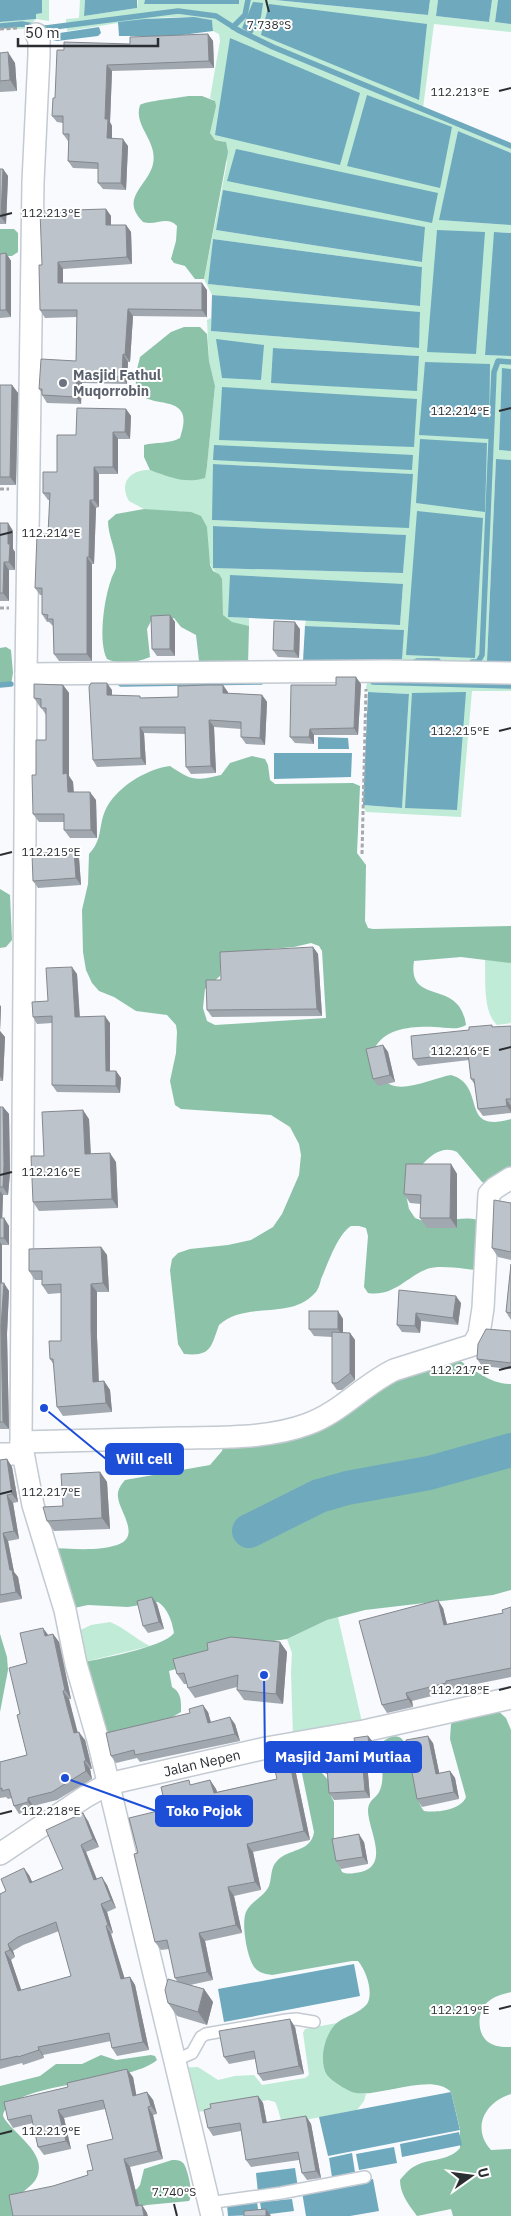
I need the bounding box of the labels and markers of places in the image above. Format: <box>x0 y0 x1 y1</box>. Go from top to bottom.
place label: Masjid Fathul Muqorrobin <box>73 366 161 400</box>
marker: Masjid Fathul Muqorrobin <box>57 377 69 389</box>
callout: Will cell <box>106 1444 183 1474</box>
callout: Masjid Jami Mutiaa <box>265 1742 421 1772</box>
callout: Toko Pojok <box>156 1796 252 1826</box>

